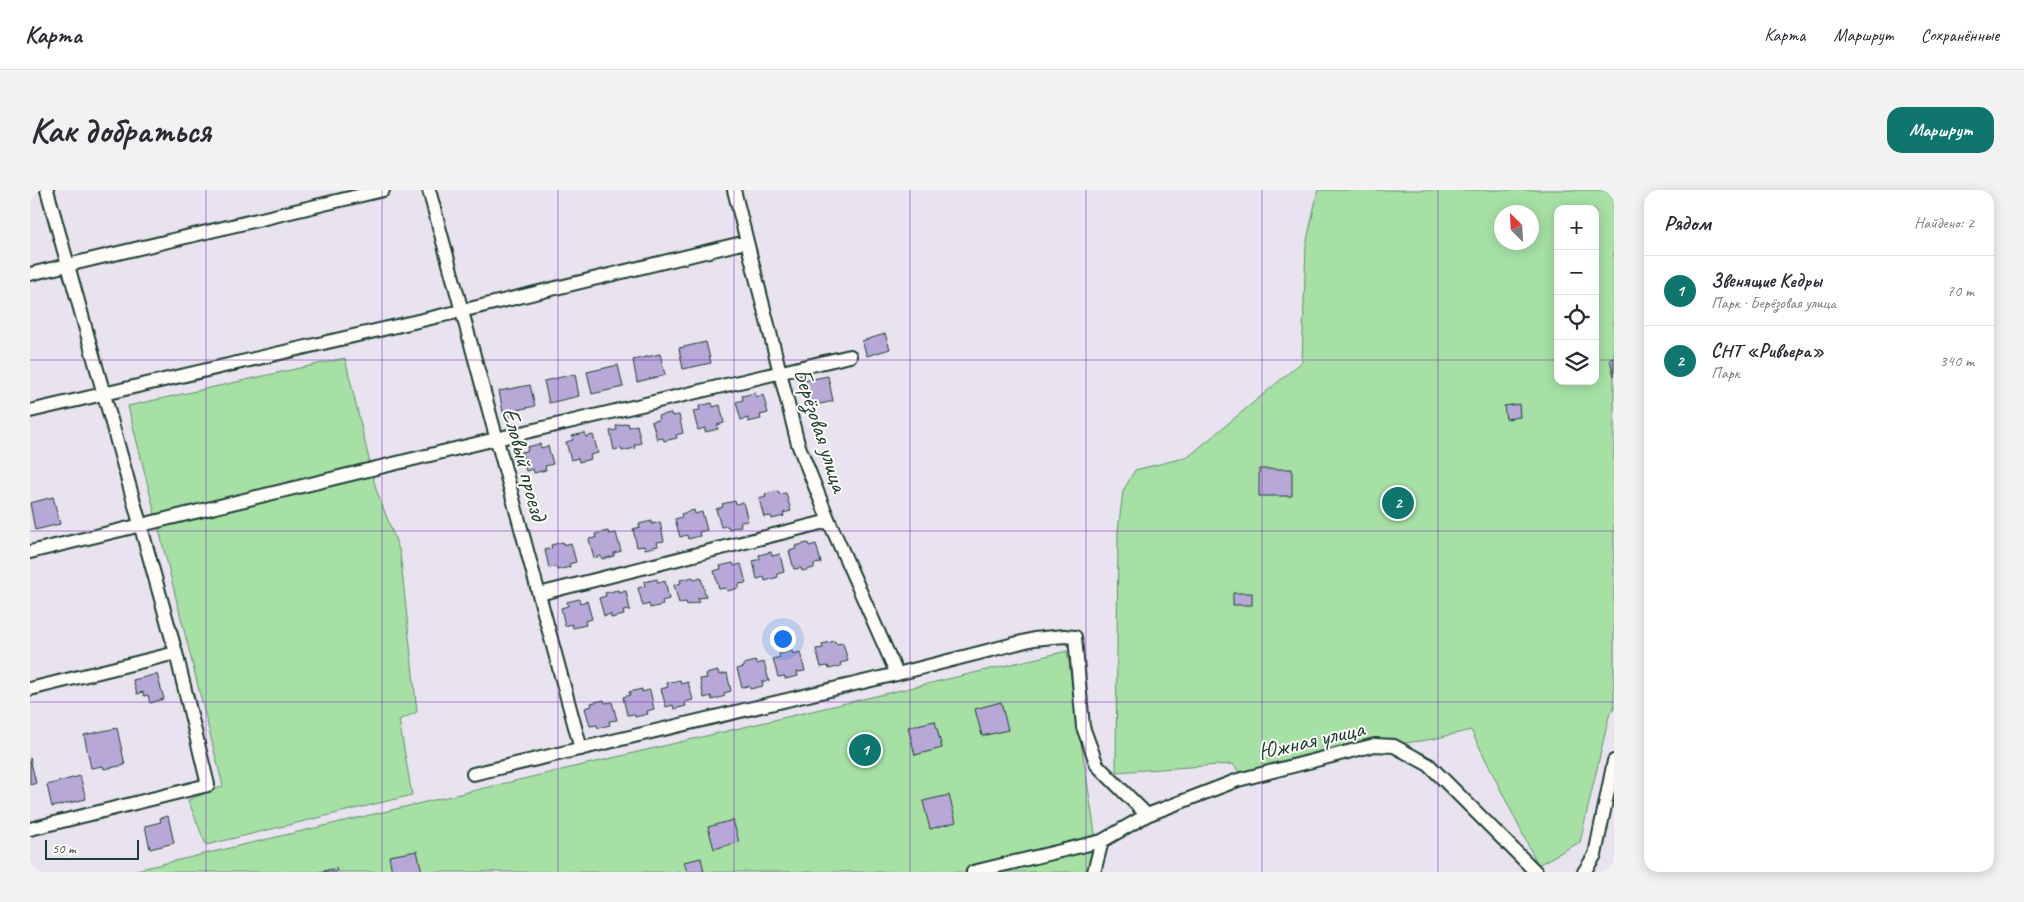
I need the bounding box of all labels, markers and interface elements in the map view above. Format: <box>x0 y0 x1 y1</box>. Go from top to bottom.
text: Карта <box>25 20 82 50</box>
text: Карта <box>1764 24 1805 46</box>
text: Маршрут <box>1833 24 1893 46</box>
text: Сохранённые <box>1921 24 1999 46</box>
button: Маршрут <box>1887 107 1994 153</box>
text: Как добраться <box>30 108 211 153</box>
north arrow <box>1494 205 1539 250</box>
map controls <box>1554 205 1599 385</box>
button: + <box>1554 205 1599 250</box>
text: Рядом <box>1664 210 1711 236</box>
text: Найдено: 2 <box>1914 213 1974 233</box>
button: − <box>1554 250 1599 295</box>
text: Звенящие Кедры <box>1711 269 1822 293</box>
text: 1 <box>1676 281 1684 301</box>
text: 70 m <box>1947 281 1974 301</box>
text: Парк · Берёзовая улица <box>1711 293 1836 313</box>
button: locate <box>1554 295 1599 340</box>
text: СНТ «Ривьера» <box>1711 339 1824 363</box>
button: layers <box>1554 340 1599 385</box>
text: 2 <box>1676 351 1684 371</box>
text: 340 m <box>1940 351 1974 371</box>
text: Парк <box>1711 363 1740 383</box>
street label: Берёзовая улица <box>786 364 856 498</box>
street label: Еловый проезд <box>496 404 555 526</box>
pin: 2 <box>1382 484 1414 522</box>
your location <box>770 626 796 652</box>
street label: Южная улица <box>1255 713 1368 767</box>
pin: 1 <box>849 731 881 769</box>
scale bar <box>45 837 139 860</box>
text: 50 m <box>52 840 76 857</box>

